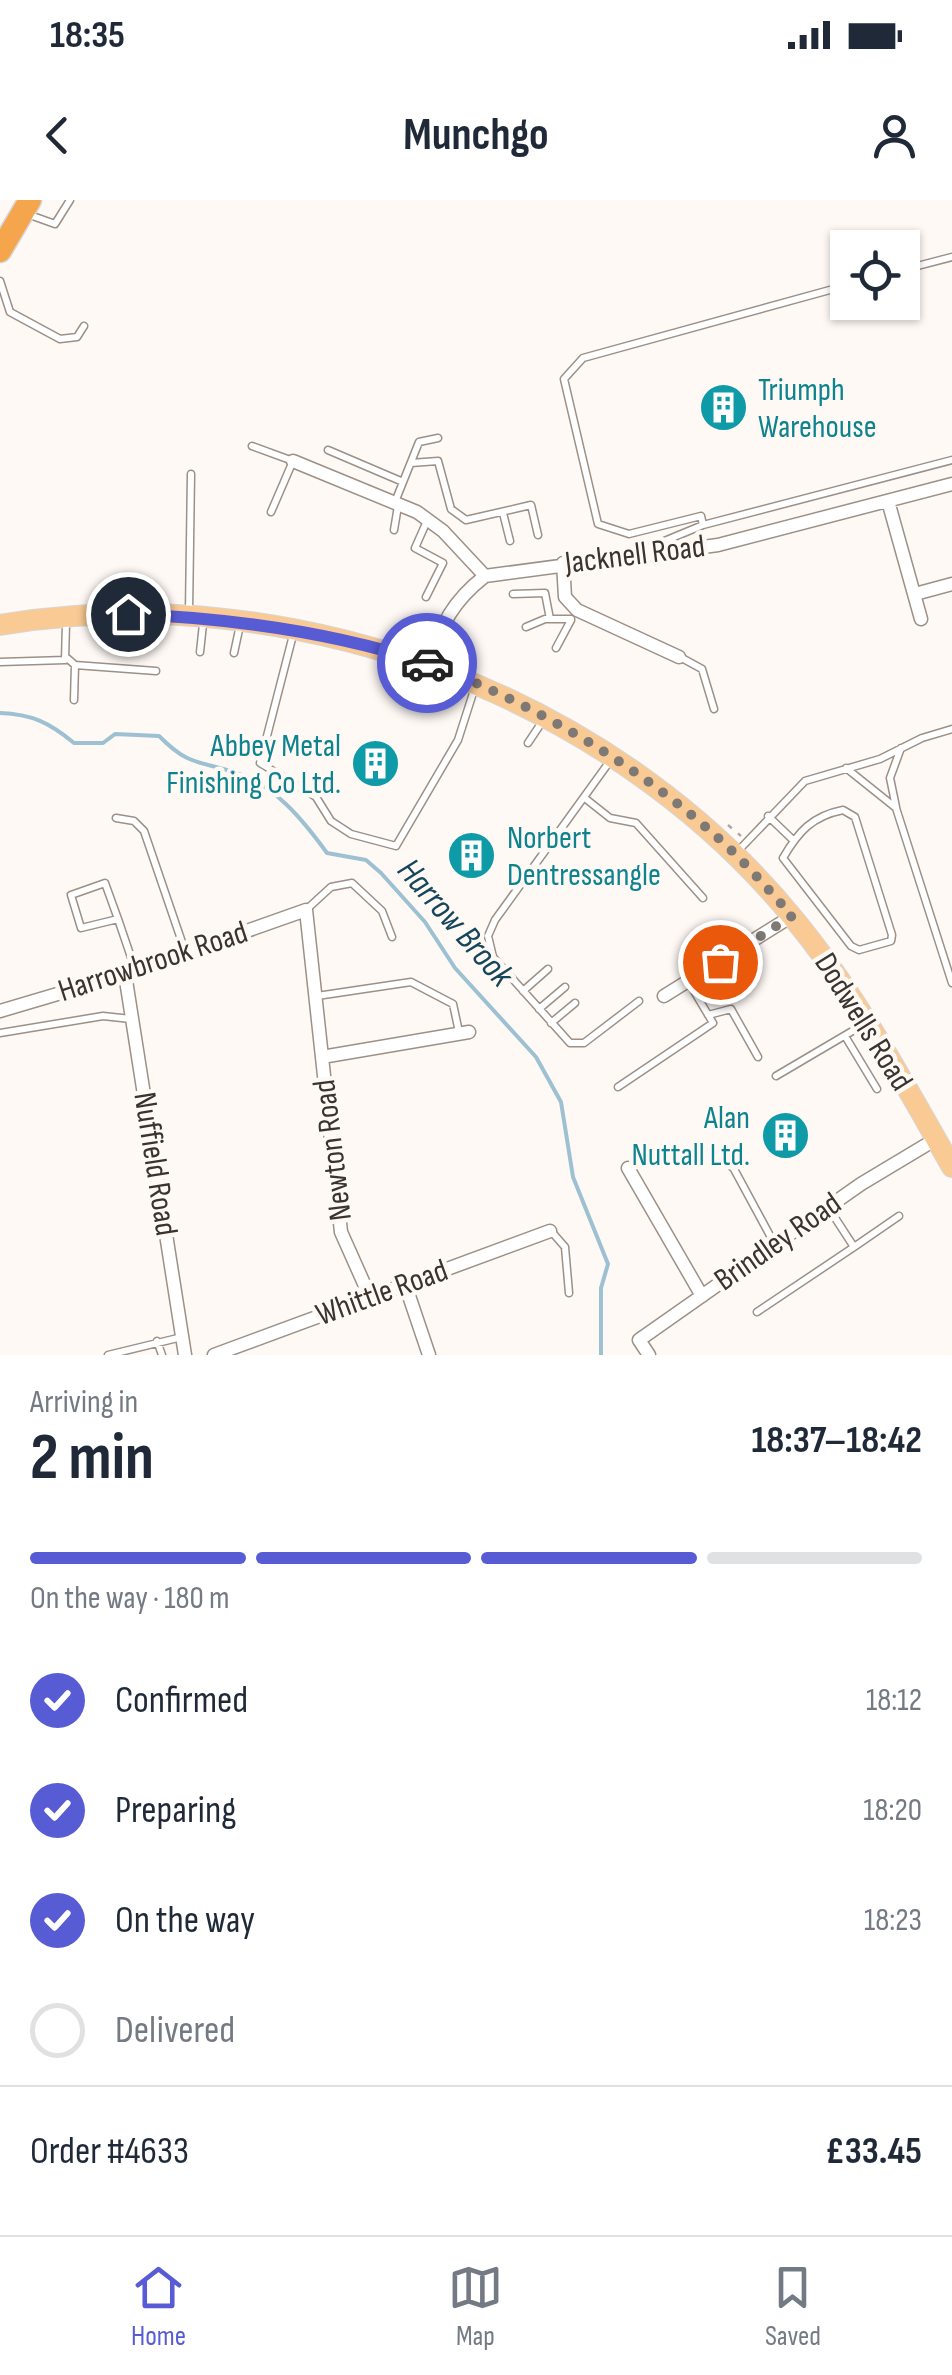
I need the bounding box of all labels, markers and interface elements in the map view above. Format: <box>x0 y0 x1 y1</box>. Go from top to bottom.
text: 18:35 <box>50 13 125 58</box>
icon: back <box>30 108 85 163</box>
text: Munchgo <box>403 108 549 163</box>
icon: person <box>867 108 922 163</box>
map controls <box>830 230 920 320</box>
button: locate <box>830 230 920 320</box>
place label: Triumph Warehouse <box>758 371 877 447</box>
building icon: Triumph Warehouse <box>697 382 749 434</box>
street label: Jacknell Road <box>562 527 707 583</box>
pin <box>86 572 171 657</box>
icon: home <box>101 587 156 642</box>
courier <box>377 613 477 713</box>
icon: car <box>400 636 455 691</box>
place label: Abbey Metal Finishing Co Ltd. <box>166 727 341 803</box>
building icon: Abbey Metal Finishing Co Ltd. <box>350 738 402 790</box>
place label: Norbert Dentressangle <box>507 819 661 895</box>
building icon: Norbert Dentressangle <box>446 830 498 882</box>
water label: Harrow Brook <box>388 850 523 997</box>
street label: Harrowbrook Road <box>53 913 253 1011</box>
pin <box>678 920 763 1005</box>
icon: bag <box>693 935 748 990</box>
street label: Dodwells Road <box>805 946 921 1098</box>
street label: Newton Road <box>305 1077 361 1223</box>
street label: Nuffield Road <box>124 1090 186 1238</box>
place label: Alan Nuttall Ltd. <box>631 1099 750 1175</box>
building icon: Alan Nuttall Ltd. <box>759 1110 811 1162</box>
street label: Brindley Road <box>707 1184 849 1300</box>
street label: Whittle Road <box>311 1251 453 1335</box>
text: Arriving in <box>30 1383 138 1422</box>
text: 18:37–18:42 <box>751 1418 922 1463</box>
text: 2 min <box>30 1420 154 1498</box>
text: On the way · 180 m <box>30 1579 229 1618</box>
icon: check <box>30 1673 85 1728</box>
text: Confirmed <box>115 1678 248 1723</box>
text: 18:12 <box>866 1681 922 1720</box>
icon: check <box>30 1783 85 1838</box>
text: Preparing <box>115 1788 236 1833</box>
text: 18:20 <box>863 1791 922 1830</box>
icon: check <box>30 1893 85 1948</box>
text: On the way <box>115 1898 255 1943</box>
text: 18:23 <box>864 1901 922 1940</box>
text: Delivered <box>115 2008 235 2053</box>
text: Order #4633 <box>30 2129 189 2174</box>
text: £33.45 <box>825 2129 922 2174</box>
tab: Home <box>131 2260 186 2353</box>
tab: Map <box>448 2260 503 2353</box>
tab: Saved <box>765 2260 821 2353</box>

